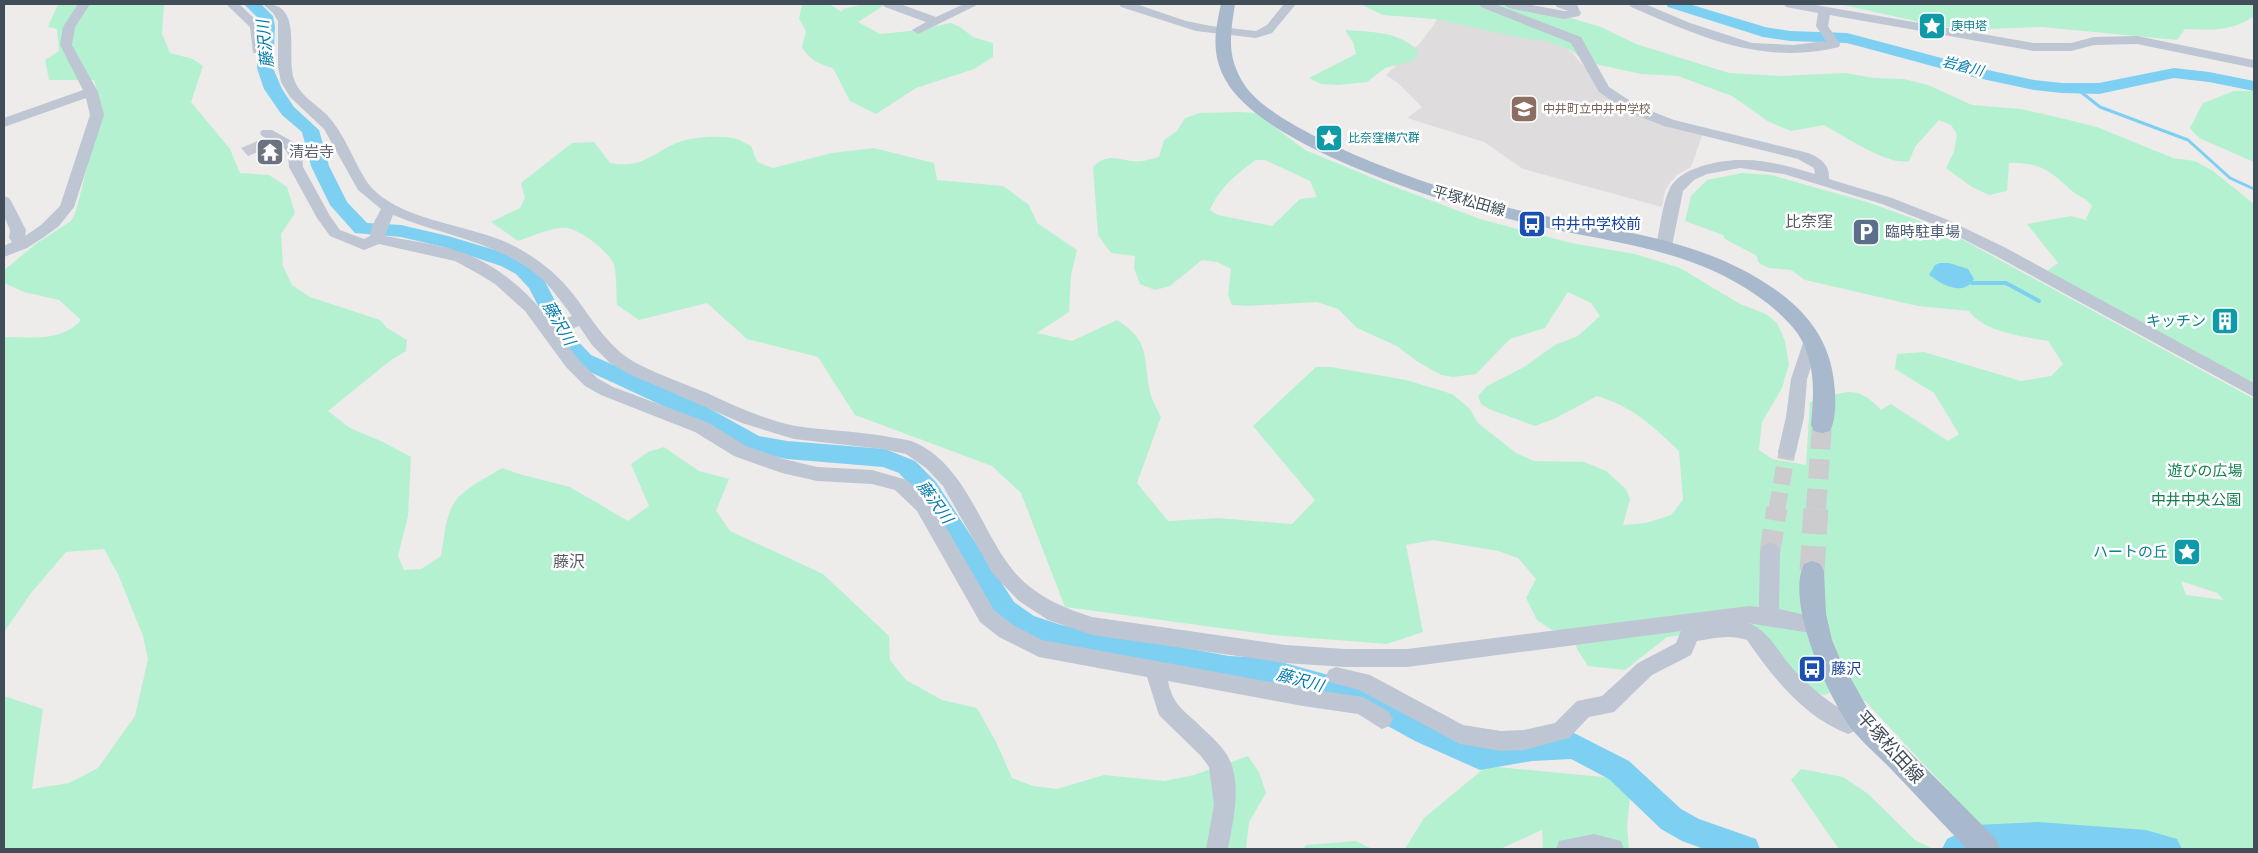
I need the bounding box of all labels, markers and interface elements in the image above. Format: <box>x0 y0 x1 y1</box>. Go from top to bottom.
place icon: 庚申塔 <box>1917 11 1947 41</box>
water label: 藤沢川 <box>251 17 279 69</box>
place label: 庚申塔 <box>1951 17 1987 35</box>
water label: 岩倉川 <box>1940 51 1988 81</box>
school or university icon: 中井町立中井中学校 <box>1509 94 1539 124</box>
place label: 中井町立中井中学校 <box>1543 100 1651 118</box>
place icon: 比奈窪横穴群 <box>1314 123 1344 153</box>
place label: 比奈窪横穴群 <box>1348 129 1420 147</box>
temple icon: 清岩寺 <box>255 137 285 167</box>
place label: 清岩寺 <box>289 141 334 163</box>
street label: 平塚松田線 <box>1430 180 1508 222</box>
bus stop icon: 中井中学校前 <box>1517 209 1547 239</box>
district label: 比奈窪 <box>1785 210 1833 233</box>
place label: 中井中学校前 <box>1551 213 1641 235</box>
parking icon: 臨時駐車場 <box>1851 217 1881 247</box>
place label: 臨時駐車場 <box>1885 221 1960 243</box>
water label: 藤沢川 <box>537 296 582 351</box>
building icon: キッチン <box>2210 306 2240 336</box>
place label: キッチン <box>2146 310 2206 332</box>
park label: 遊びの広場 <box>2167 460 2243 482</box>
water label: 藤沢川 <box>912 476 960 530</box>
park label: 中井中央公園 <box>2151 489 2241 511</box>
place icon: ハートの丘 <box>2172 537 2202 567</box>
place label: ハートの丘 <box>2093 541 2168 563</box>
district label: 藤沢 <box>553 550 585 573</box>
bus stop icon: 藤沢 <box>1797 654 1827 684</box>
place label: 藤沢 <box>1831 658 1861 680</box>
water label: 藤沢川 <box>1274 663 1328 698</box>
street label: 平塚松田線 <box>1850 705 1930 789</box>

